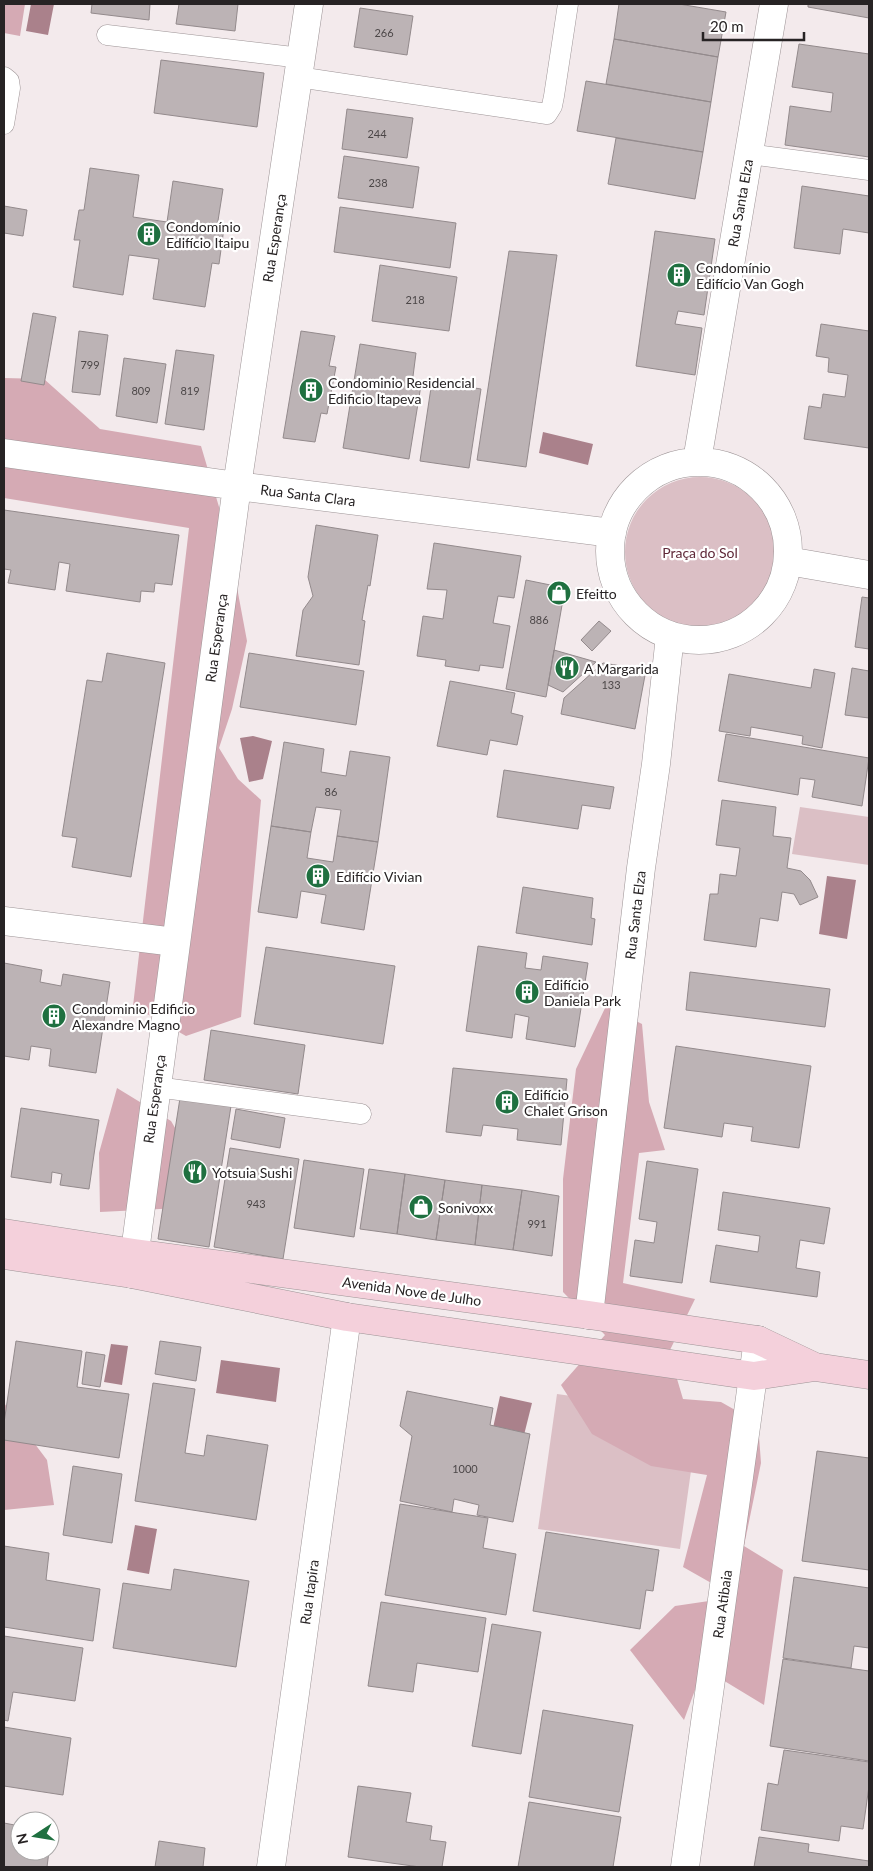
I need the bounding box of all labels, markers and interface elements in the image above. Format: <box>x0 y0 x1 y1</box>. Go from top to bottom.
scale bar <box>703 10 804 42</box>
text: 20 m <box>710 17 744 35</box>
house number: 266 <box>374 26 394 39</box>
house number: 244 <box>367 127 387 140</box>
street label: Rua Santa Elza <box>724 158 756 248</box>
house number: 238 <box>368 176 388 189</box>
street label: Rua Esperança <box>259 192 289 284</box>
place label: Condomínio Edifício Itaipu <box>166 218 249 251</box>
building icon: Condomínio Edifício Itaipu <box>136 221 162 247</box>
place label: Condomínio Edifício Van Gogh <box>696 259 804 292</box>
building icon: Condomínio Edifício Van Gogh <box>666 262 692 288</box>
house number: 218 <box>405 293 425 306</box>
house number: 799 <box>80 358 100 371</box>
place label: Condominio Residencial Edificio Itapeva <box>328 374 475 407</box>
building icon: Condominio Residencial Edificio Itapeva <box>298 377 324 403</box>
house number: 809 <box>131 384 151 397</box>
house number: 819 <box>180 384 200 397</box>
street label: Rua Santa Clara <box>259 481 357 509</box>
park label: Praça do Sol <box>662 544 738 561</box>
shop icon: Efeitto <box>546 580 572 606</box>
place label: Efeitto <box>576 585 617 602</box>
street label: Rua Esperança <box>201 592 231 684</box>
house number: 886 <box>529 613 549 626</box>
restaurant icon: A Margarida <box>554 655 580 681</box>
place label: A Margarida <box>584 660 659 677</box>
house number: 133 <box>601 678 621 691</box>
house number: 86 <box>325 785 337 798</box>
building icon: Edifício Vivian <box>305 863 331 889</box>
place label: Edifício Vivian <box>336 868 422 885</box>
street label: Rua Santa Elza <box>621 870 649 960</box>
place label: Edifício Daniela Park <box>544 976 622 1009</box>
building icon: Edifício Daniela Park <box>514 979 540 1005</box>
place label: Condominio Edificio Alexandre Magno <box>72 1000 195 1033</box>
building icon: Condominio Edificio Alexandre Magno <box>41 1003 67 1029</box>
street label: Rua Esperança <box>139 1053 169 1145</box>
place label: Edifício Chalet Grison <box>524 1086 608 1119</box>
building icon: Edifício Chalet Grison <box>494 1089 520 1115</box>
restaurant icon: Yotsuia Sushi <box>182 1159 208 1185</box>
place label: Yotsuia Sushi <box>212 1164 292 1181</box>
shop icon: Sonivoxx <box>408 1194 434 1220</box>
house number: 943 <box>246 1197 266 1210</box>
place label: Sonivoxx <box>438 1199 493 1216</box>
house number: 991 <box>527 1217 547 1230</box>
street label: Avenida Nove de Julho <box>341 1273 483 1309</box>
house number: 1000 <box>452 1462 478 1475</box>
street label: Rua Itapira <box>296 1558 322 1626</box>
street label: Rua Atibaia <box>709 1569 735 1639</box>
north arrow <box>10 1811 60 1861</box>
text: N <box>12 1832 31 1846</box>

